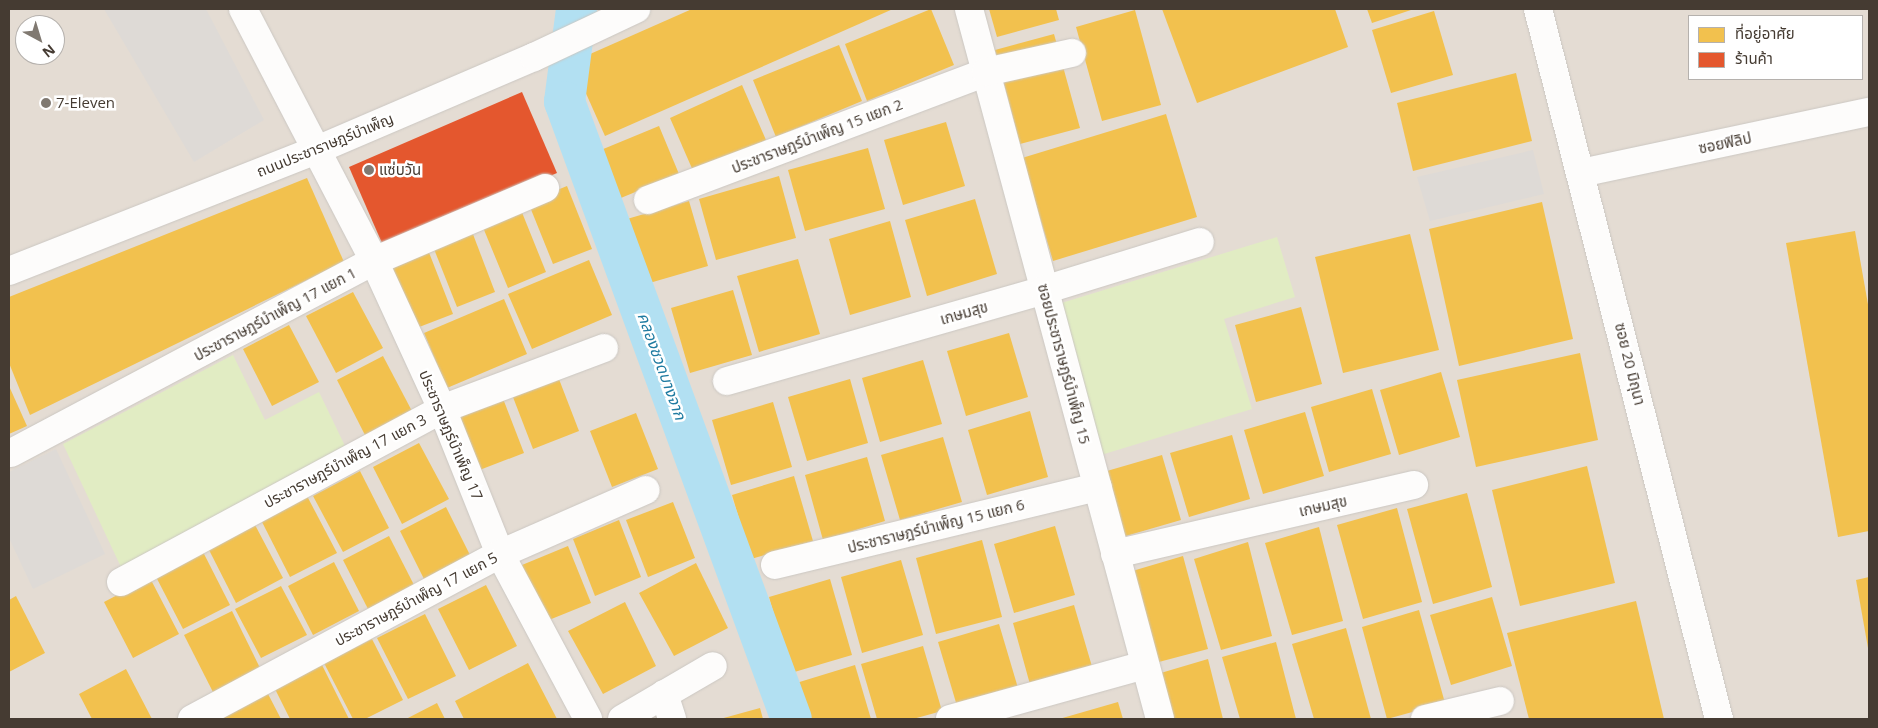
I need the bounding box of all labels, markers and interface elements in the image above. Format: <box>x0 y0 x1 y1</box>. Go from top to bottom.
north arrow <box>15 15 65 65</box>
legend <box>1688 15 1863 80</box>
text: ที่อยู่อาศัย <box>1735 23 1795 43</box>
text: N <box>39 40 60 62</box>
text: ร้านค้า <box>1735 48 1773 68</box>
place label: 7-Eleven <box>56 94 115 112</box>
street label: ประชาราษฎร์บำเพ็ญ 15 แยก 2 <box>729 95 905 177</box>
marker: 7-Eleven <box>40 97 52 109</box>
street label: ถนนประชาราษฎร์บำเพ็ญ <box>254 109 396 181</box>
street label: ซอยฟิลิป <box>1697 129 1753 157</box>
place label: แซ่บวัน <box>379 161 421 179</box>
marker: แซ่บวัน <box>363 164 375 176</box>
street label: ประชาราษฎร์บำเพ็ญ 17 แยก 1 <box>190 263 360 365</box>
street label: ซอยประชาราษฎร์บำเพ็ญ 15 <box>1034 282 1094 446</box>
street label: เกษมสุข <box>938 298 990 328</box>
water label: คลองชวดบางจาก <box>634 310 690 422</box>
street label: ซอย 20 มิถุนา <box>1611 321 1649 407</box>
street label: ประชาราษฎร์บำเพ็ญ 17 <box>415 367 487 503</box>
street label: ประชาราษฎร์บำเพ็ญ 17 แยก 3 <box>260 410 430 512</box>
street label: เกษมสุข <box>1297 492 1349 520</box>
street label: ประชาราษฎร์บำเพ็ญ 15 แยก 6 <box>846 495 1026 557</box>
street label: ประชาราษฎร์บำเพ็ญ 17 แยก 5 <box>331 548 501 650</box>

